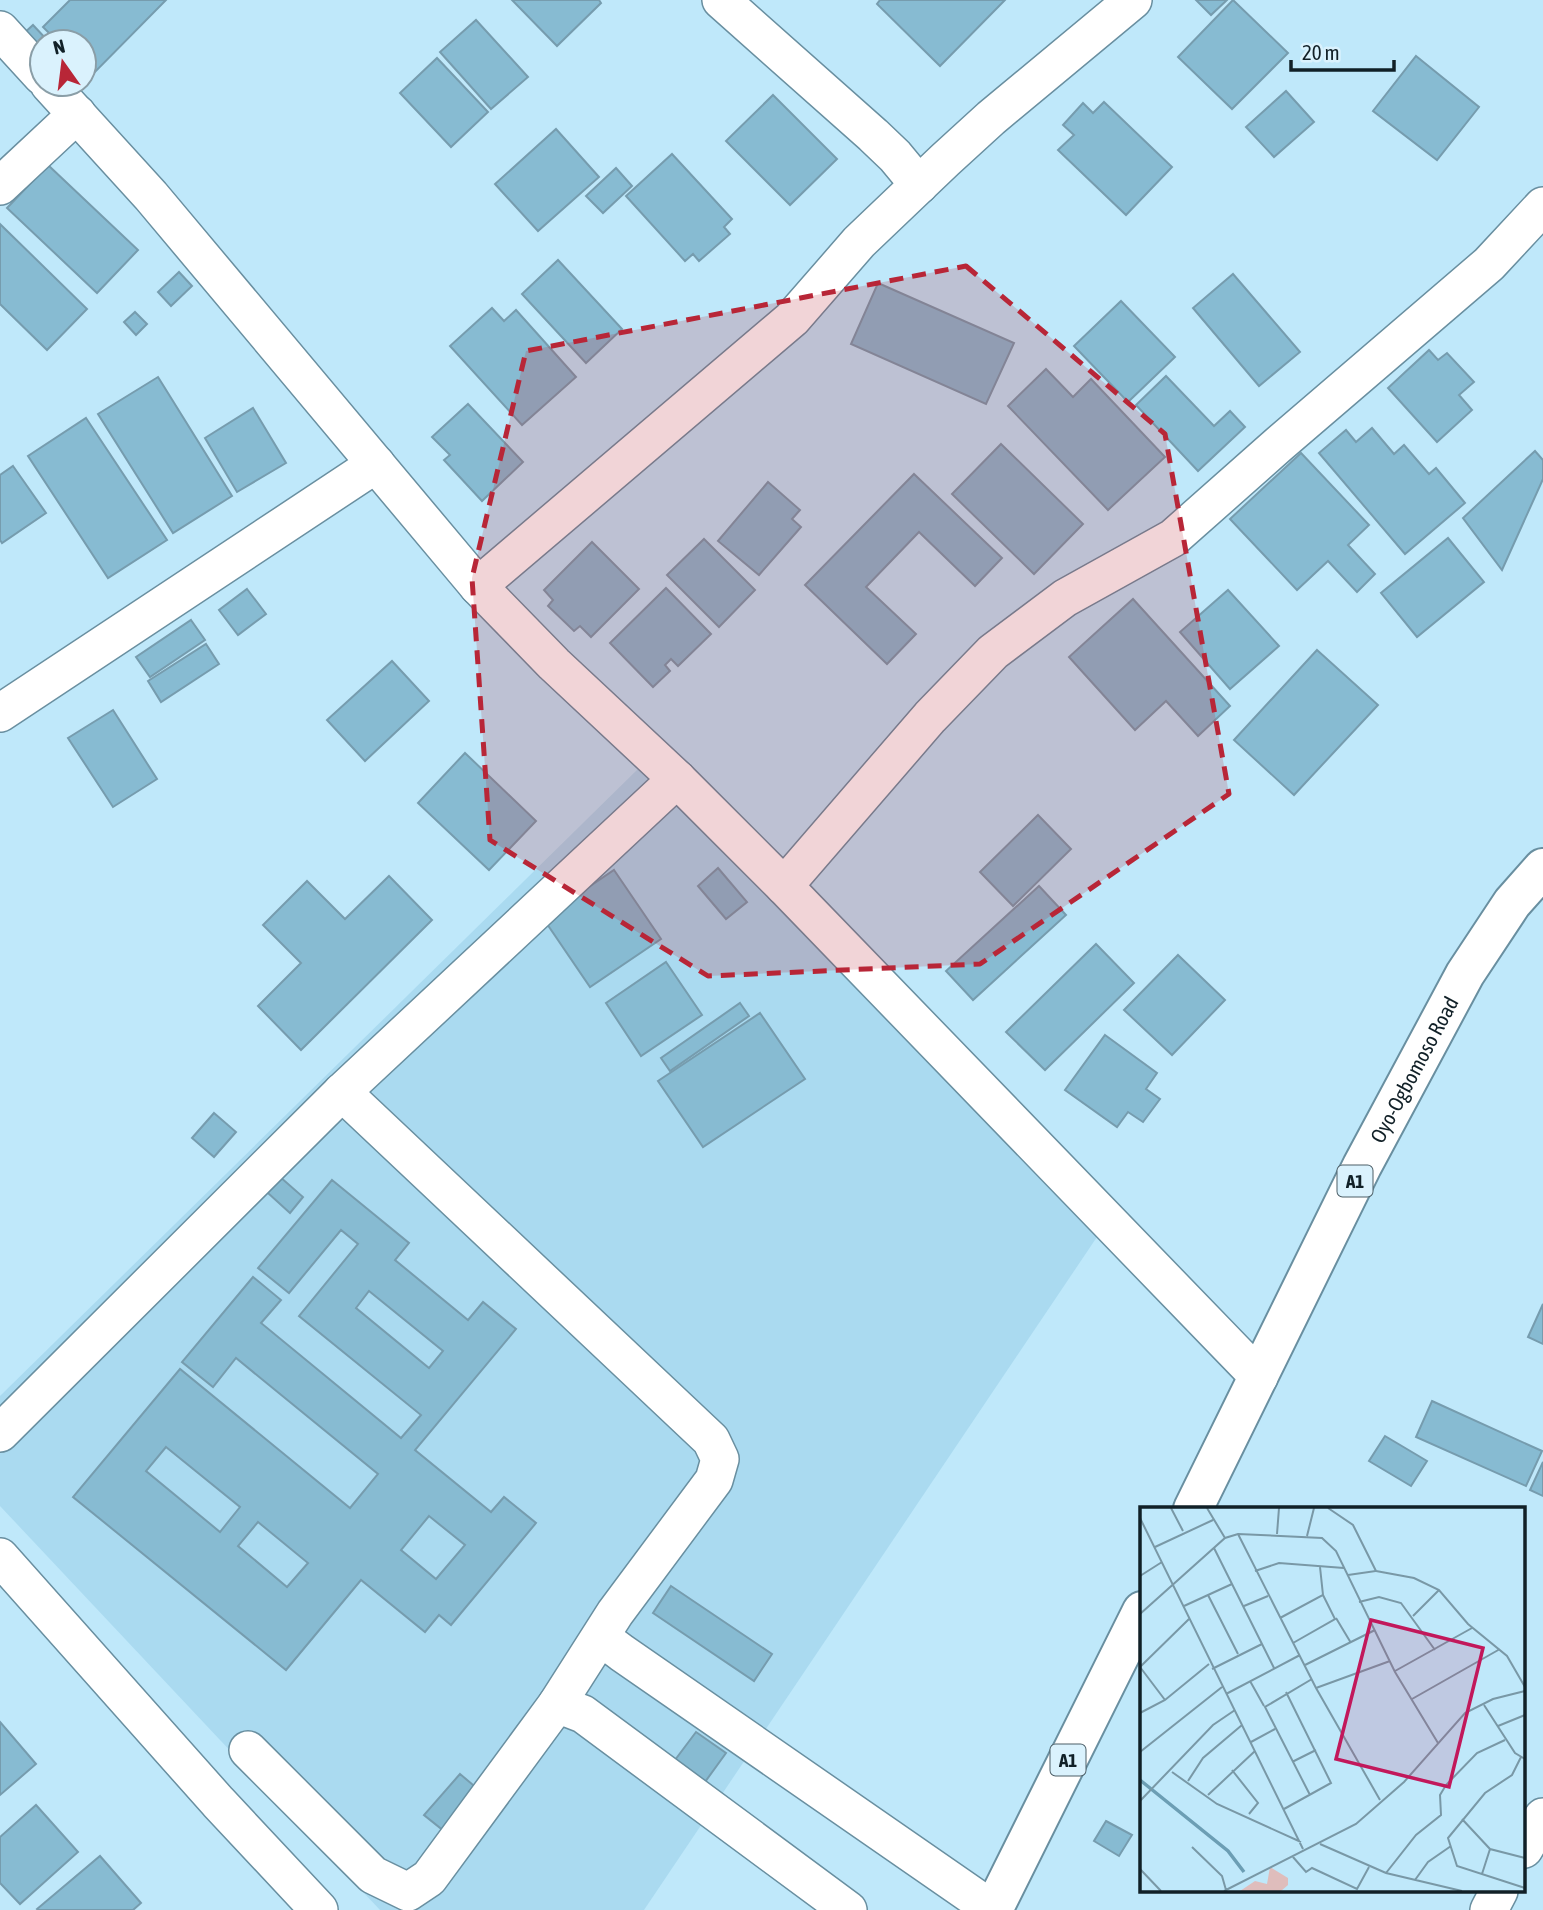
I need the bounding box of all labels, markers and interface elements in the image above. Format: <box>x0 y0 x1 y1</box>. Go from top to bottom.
north arrow <box>28 28 98 98</box>
scale bar <box>1291 28 1394 72</box>
text: N <box>51 34 67 59</box>
text: 20 m <box>1302 40 1340 64</box>
street label: Oyo-Ogbomoso Road <box>1365 992 1463 1147</box>
road number: A1 <box>1338 1166 1372 1196</box>
inset map <box>1140 1507 1526 1892</box>
road number: A1 <box>1050 1744 1086 1776</box>

